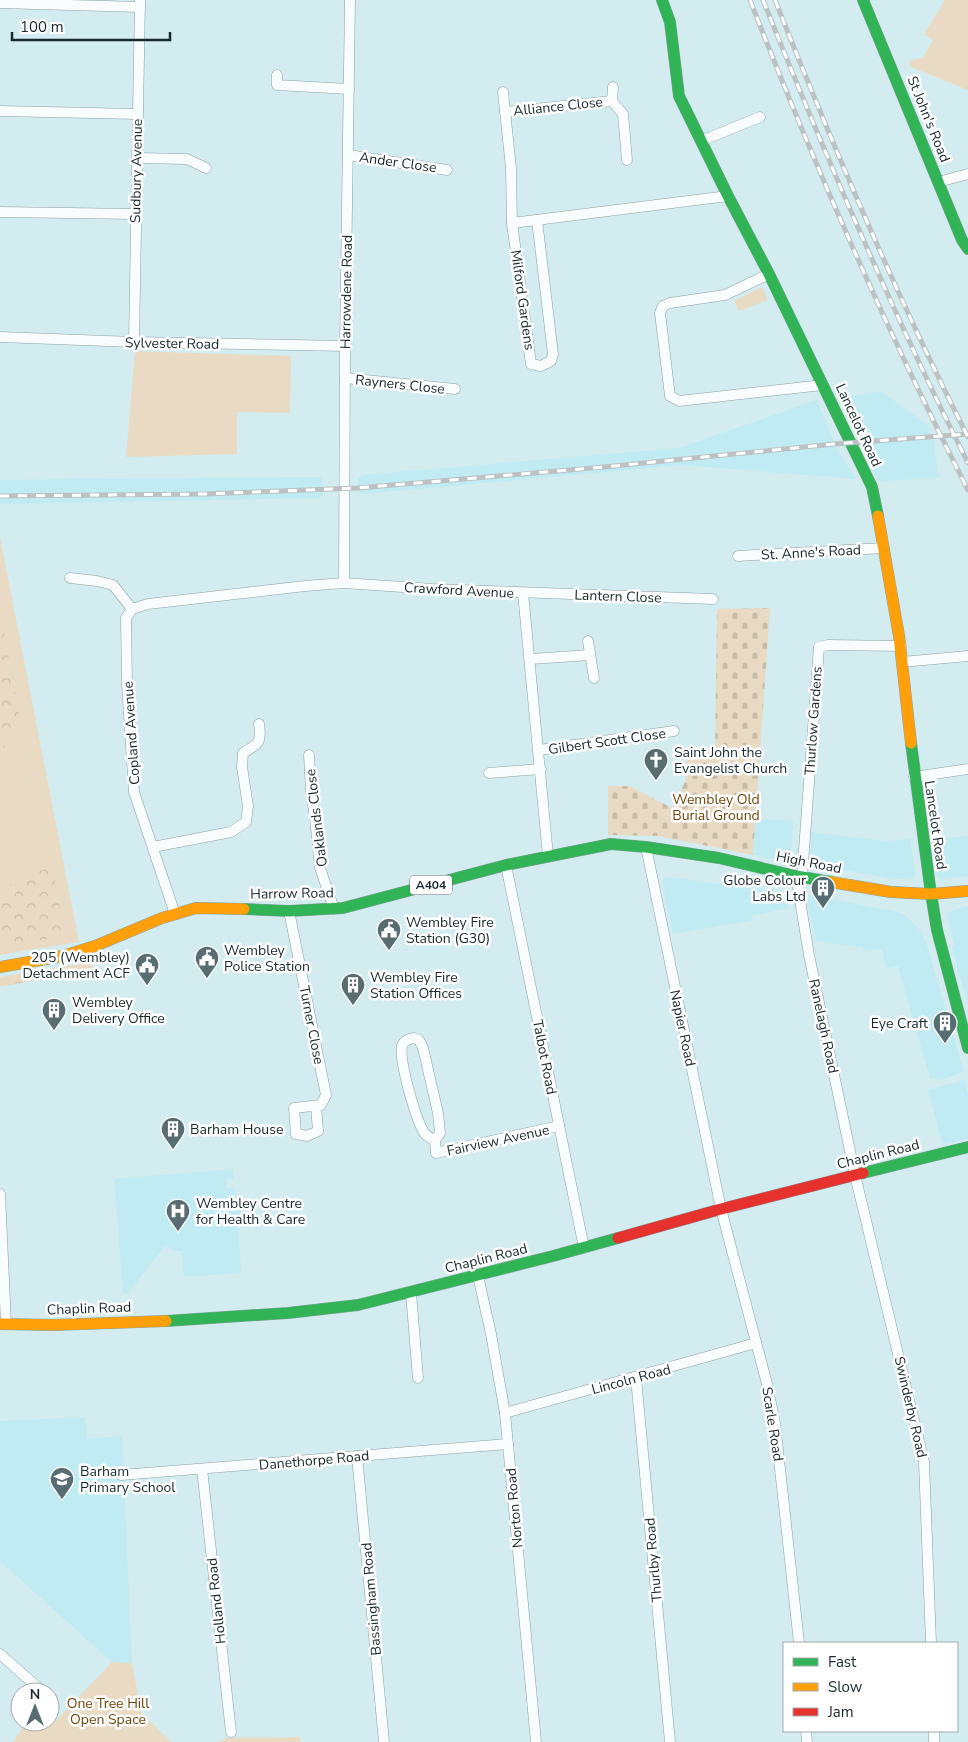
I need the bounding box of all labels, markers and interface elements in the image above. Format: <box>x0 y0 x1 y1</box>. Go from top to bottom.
scale bar <box>12 10 170 42</box>
text: 100 m <box>20 17 64 37</box>
street label: St John's Road <box>903 73 954 165</box>
street label: Alliance Close <box>512 92 604 121</box>
street label: Sudbury Avenue <box>126 119 147 223</box>
street label: Ander Close <box>358 148 438 177</box>
street label: Harrowdene Road <box>336 235 357 349</box>
street label: Milford Gardens <box>506 249 539 352</box>
street label: Sylvester Road <box>125 333 219 354</box>
street label: Rayners Close <box>354 370 446 399</box>
street label: Lancelot Road <box>831 381 886 470</box>
street label: St. Anne's Road <box>761 540 861 565</box>
street label: Crawford Avenue <box>403 578 514 603</box>
street label: Lantern Close <box>574 585 662 608</box>
street label: Thurlow Gardens <box>800 666 827 776</box>
street label: Copland Avenue <box>118 681 145 785</box>
street label: Gilbert Scott Close <box>547 724 667 759</box>
place label: Saint John the Evangelist Church <box>674 743 787 778</box>
church icon: Saint John the Evangelist Church <box>643 747 669 781</box>
street label: Oaklands Close <box>301 768 332 868</box>
street label: Lancelot Road <box>920 779 951 871</box>
park label: Wembley Old Burial Ground <box>672 790 760 825</box>
street label: High Road <box>775 847 843 878</box>
place label: Globe Colour Labs Ltd <box>723 871 806 906</box>
building icon: Globe Colour Labs Ltd <box>810 875 836 909</box>
road number: A404 <box>410 876 452 894</box>
street label: Harrow Road <box>250 883 334 904</box>
place label: Wembley Fire Station (G30) <box>406 913 494 948</box>
public building icon: Wembley Fire Station (G30) <box>376 917 402 951</box>
place label: Wembley Police Station <box>224 941 310 976</box>
public building icon: Wembley Police Station <box>194 945 220 979</box>
place label: 205 (Wembley) Detachment ACF <box>22 948 130 983</box>
public building icon: 205 (Wembley) Detachment ACF <box>134 952 160 986</box>
place label: Wembley Fire Station Offices <box>370 968 462 1003</box>
building icon: Wembley Fire Station Offices <box>340 972 366 1006</box>
street label: Ranelagh Road <box>804 977 843 1075</box>
street label: Turner Close <box>295 984 328 1066</box>
street label: Napier Road <box>665 988 700 1068</box>
place label: Wembley Delivery Office <box>72 993 165 1028</box>
building icon: Wembley Delivery Office <box>41 997 67 1031</box>
building icon: Eye Craft <box>932 1010 958 1044</box>
place label: Eye Craft <box>871 1014 928 1033</box>
street label: Talbot Road <box>528 1018 561 1096</box>
building icon: Barham House <box>160 1116 186 1150</box>
place label: Barham House <box>190 1120 283 1139</box>
street label: Fairview Avenue <box>445 1120 551 1161</box>
street label: Chaplin Road <box>835 1135 921 1174</box>
place label: Wembley Centre for Health & Care <box>196 1194 305 1229</box>
hospital icon: Wembley Centre for Health & Care <box>165 1198 191 1232</box>
street label: Chaplin Road <box>443 1239 529 1278</box>
street label: Chaplin Road <box>46 1298 132 1319</box>
street label: Swinderby Road <box>890 1355 931 1460</box>
street label: Lincoln Road <box>589 1360 673 1399</box>
street label: Scarle Road <box>757 1385 788 1463</box>
street label: Danethorpe Road <box>258 1446 370 1475</box>
place label: Barham Primary School <box>80 1462 176 1497</box>
school or university icon: Barham Primary School <box>49 1466 75 1500</box>
street label: Norton Road <box>502 1467 527 1549</box>
street label: Thurlby Road <box>640 1517 667 1603</box>
street label: Bassingham Road <box>357 1542 386 1656</box>
street label: Holland Road <box>203 1557 230 1645</box>
legend <box>783 1642 958 1732</box>
text: Fast <box>828 1652 857 1672</box>
text: Slow <box>828 1677 863 1697</box>
north arrow <box>10 1682 60 1732</box>
text: N <box>30 1685 40 1704</box>
park label: One Tree Hill Open Space <box>67 1694 150 1729</box>
text: Jam <box>827 1702 854 1722</box>

